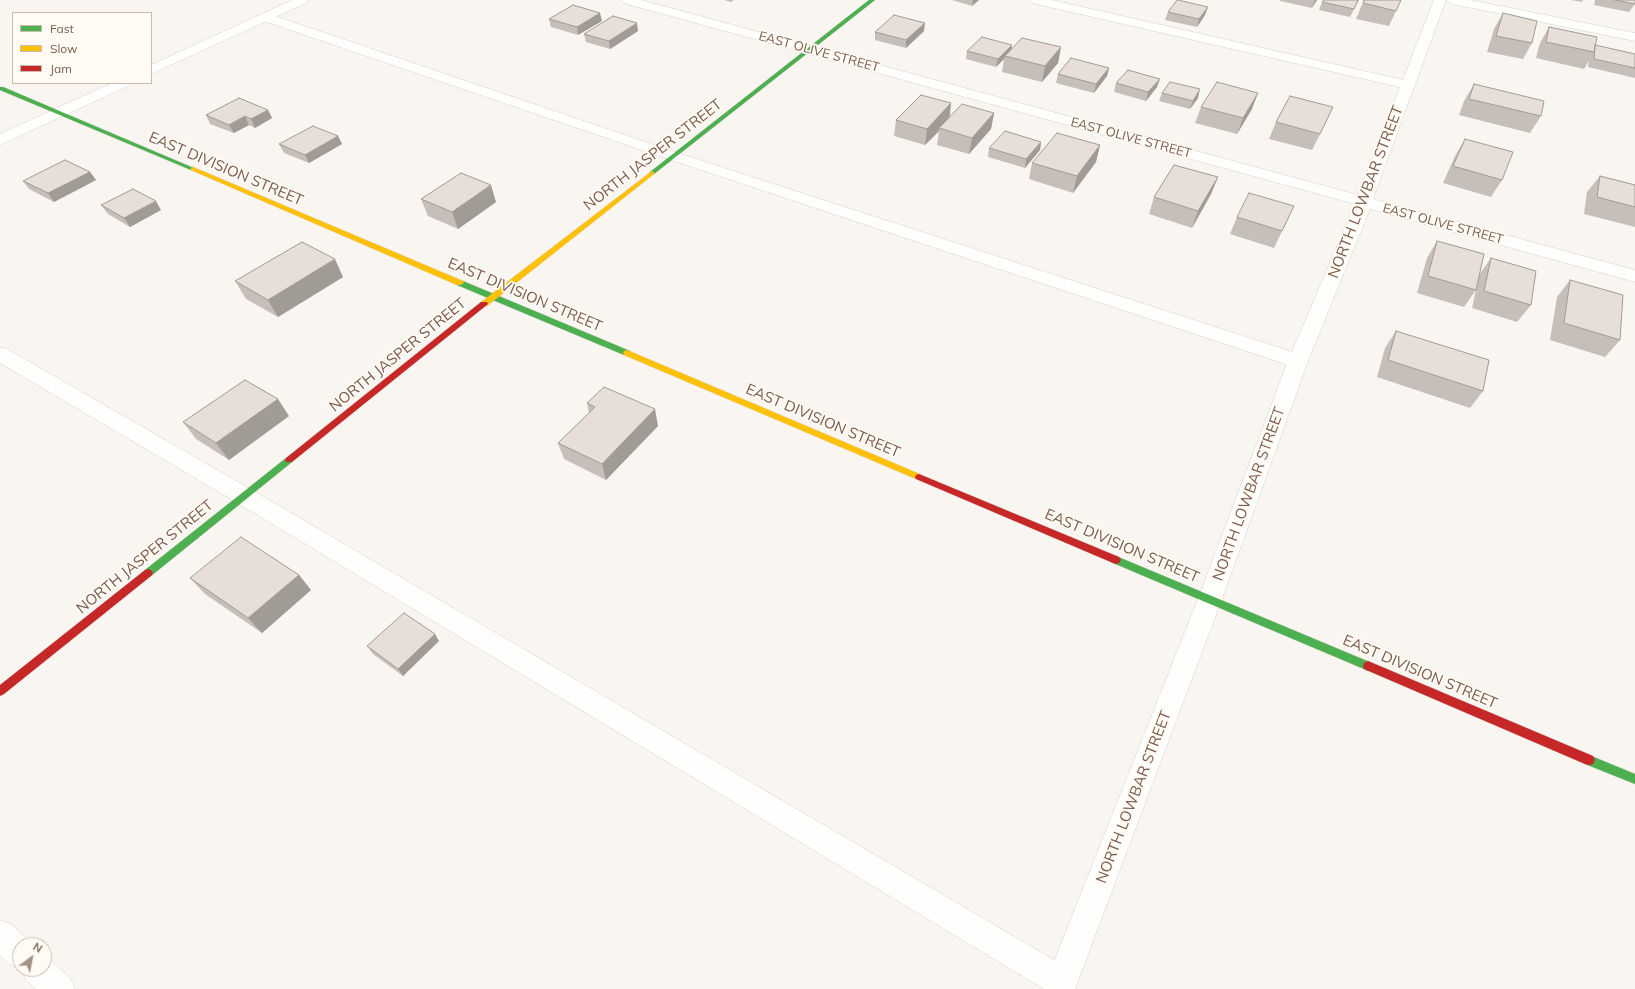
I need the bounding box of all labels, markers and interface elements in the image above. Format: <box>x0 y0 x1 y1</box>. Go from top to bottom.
legend <box>12 12 152 84</box>
text: Fast <box>50 21 74 36</box>
street label: EAST OLIVE STREET <box>757 28 881 76</box>
text: Slow <box>50 41 78 56</box>
text: Jam <box>50 61 72 76</box>
street label: NORTH JASPER STREET <box>580 95 726 215</box>
street label: NORTH LOWBAR STREET <box>1325 103 1407 281</box>
street label: EAST OLIVE STREET <box>1069 114 1193 162</box>
street label: EAST DIVISION STREET <box>146 128 306 210</box>
street label: EAST OLIVE STREET <box>1381 200 1505 248</box>
street label: EAST DIVISION STREET <box>445 254 605 336</box>
street label: NORTH JASPER STREET <box>326 294 470 416</box>
street label: EAST DIVISION STREET <box>743 380 903 462</box>
street label: NORTH LOWBAR STREET <box>1209 405 1289 583</box>
street label: NORTH JASPER STREET <box>73 496 217 618</box>
street label: EAST DIVISION STREET <box>1042 505 1202 587</box>
street label: EAST DIVISION STREET <box>1340 631 1500 713</box>
street label: NORTH LOWBAR STREET <box>1093 708 1175 886</box>
north arrow <box>12 937 52 977</box>
text: N <box>31 940 45 956</box>

